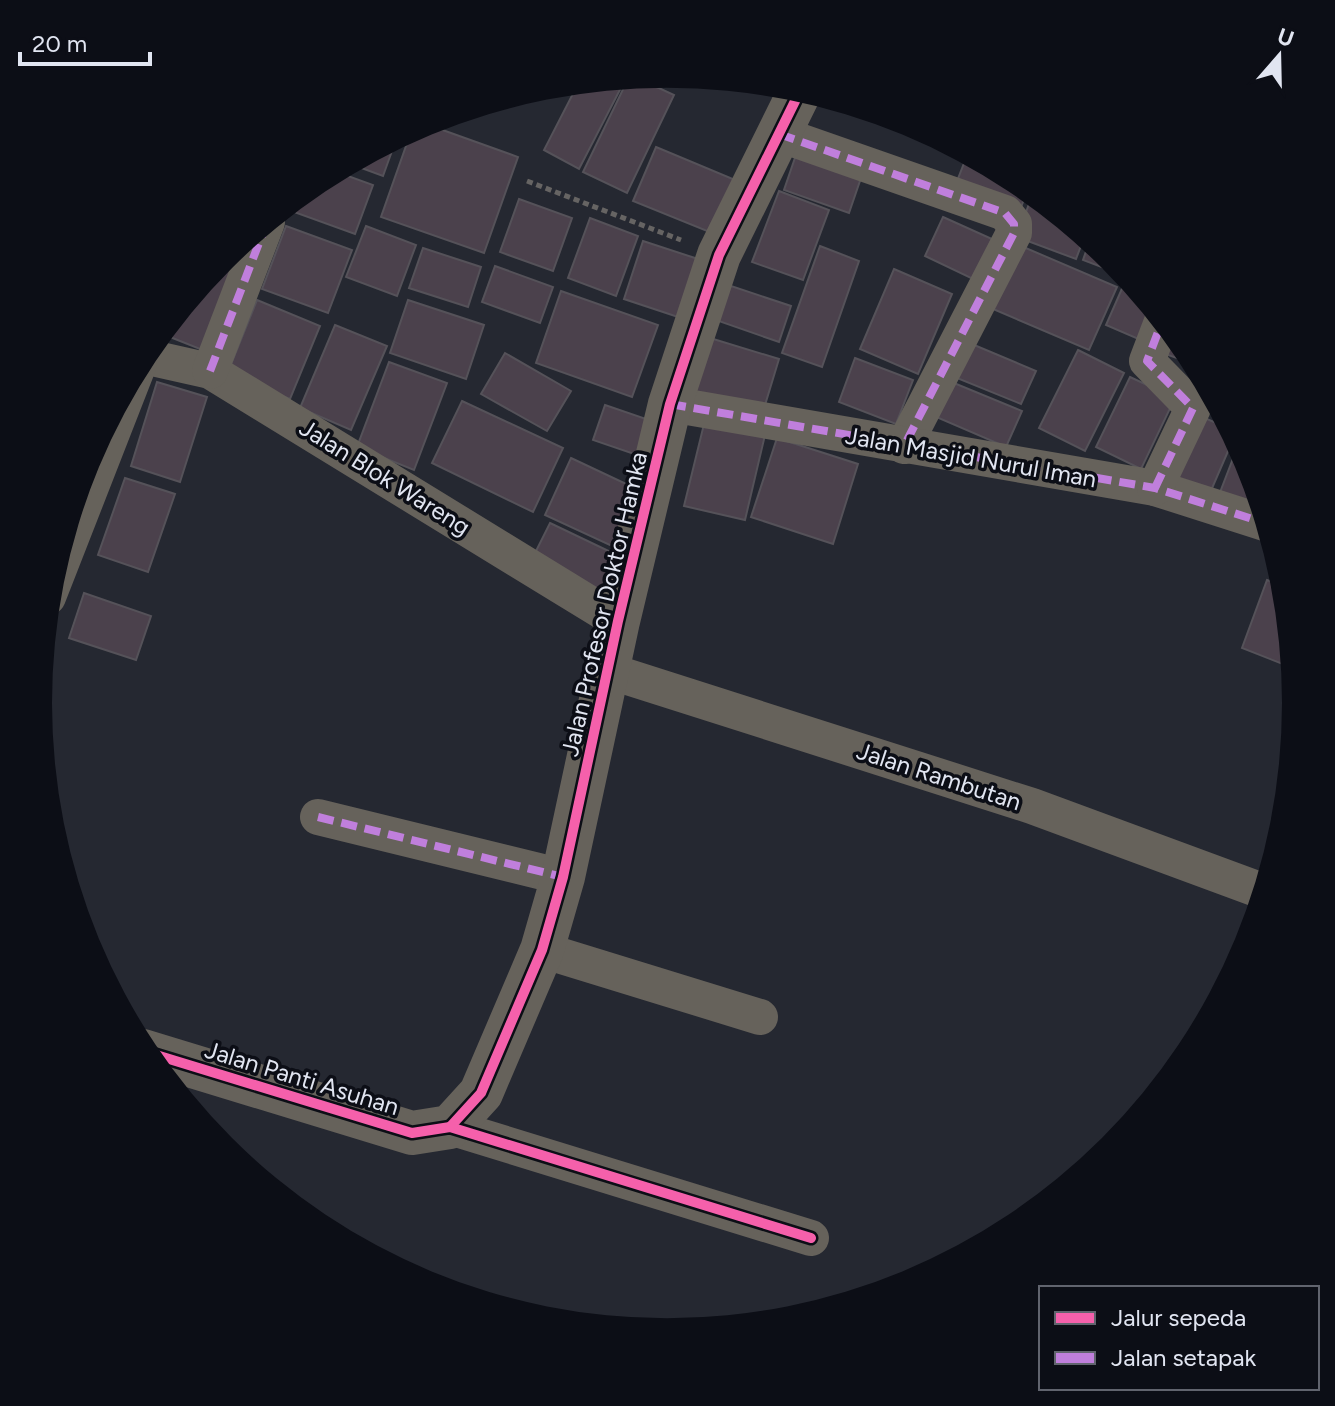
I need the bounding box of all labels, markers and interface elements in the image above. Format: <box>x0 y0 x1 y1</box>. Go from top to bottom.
scale bar <box>20 16 150 66</box>
north arrow <box>1239 16 1319 96</box>
text: U <box>1274 22 1298 53</box>
text: 20 m <box>32 29 87 58</box>
street label: Jalan Blok Wareng <box>294 413 476 541</box>
street label: Jalan Masjid Nurul Iman <box>843 421 1099 493</box>
street label: Jalan Profesor Doktor Hamka <box>555 449 653 759</box>
street label: Jalan Rambutan <box>853 736 1025 816</box>
street label: Jalan Panti Asuhan <box>202 1035 402 1121</box>
legend <box>1039 1286 1319 1390</box>
text: Jalur sepeda <box>1111 1303 1246 1332</box>
text: Jalan setapak <box>1111 1343 1256 1372</box>

